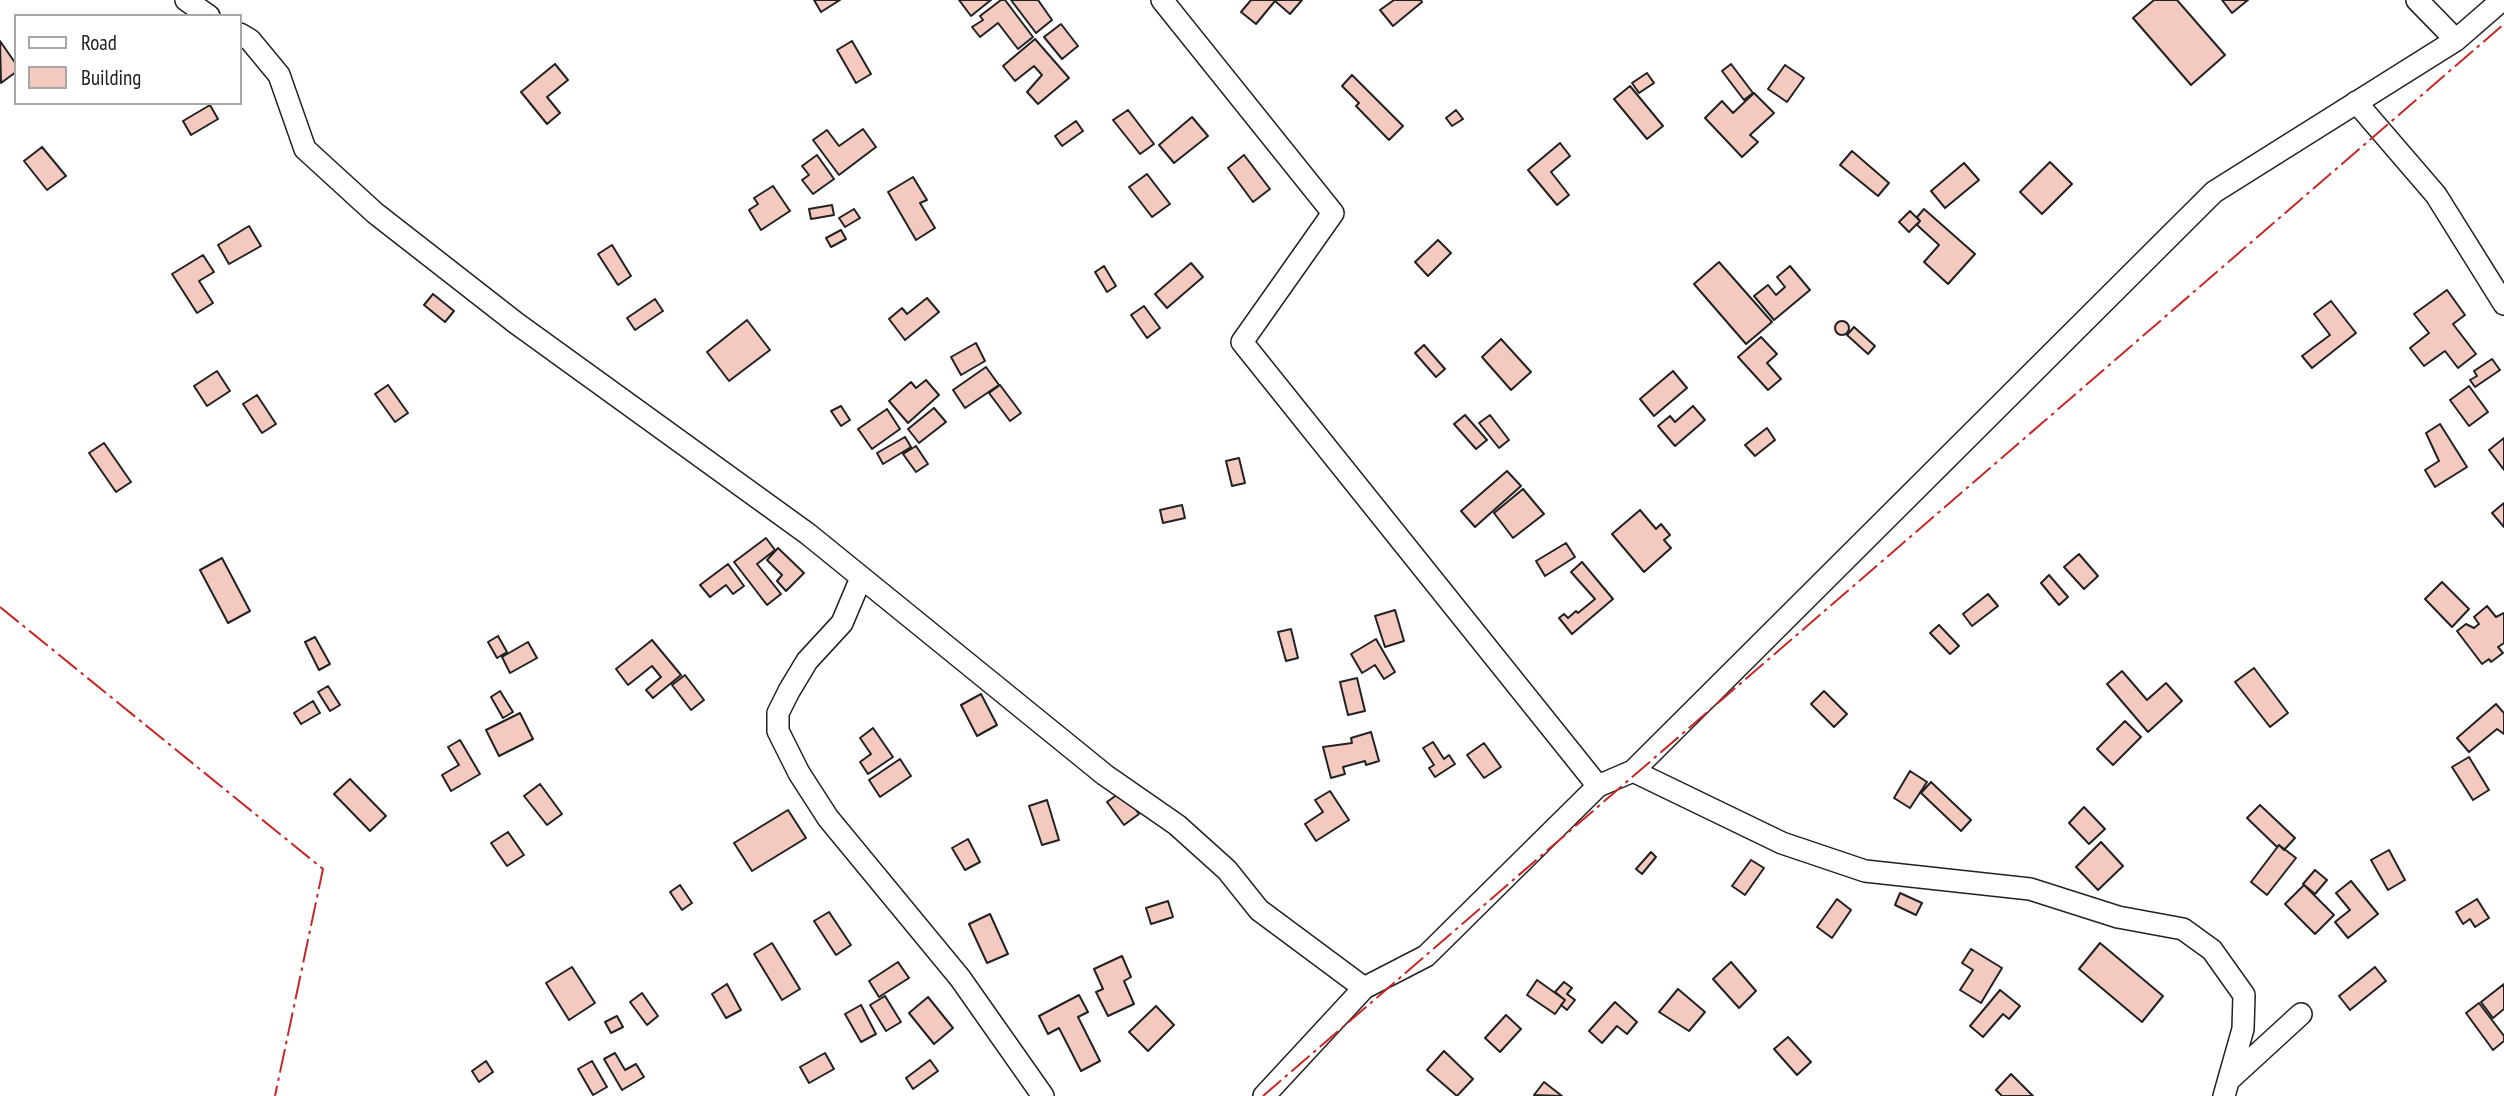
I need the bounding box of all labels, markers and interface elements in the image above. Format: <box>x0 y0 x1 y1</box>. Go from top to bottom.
legend <box>14 14 242 105</box>
text: Road <box>81 29 117 56</box>
text: Building <box>81 64 141 91</box>

